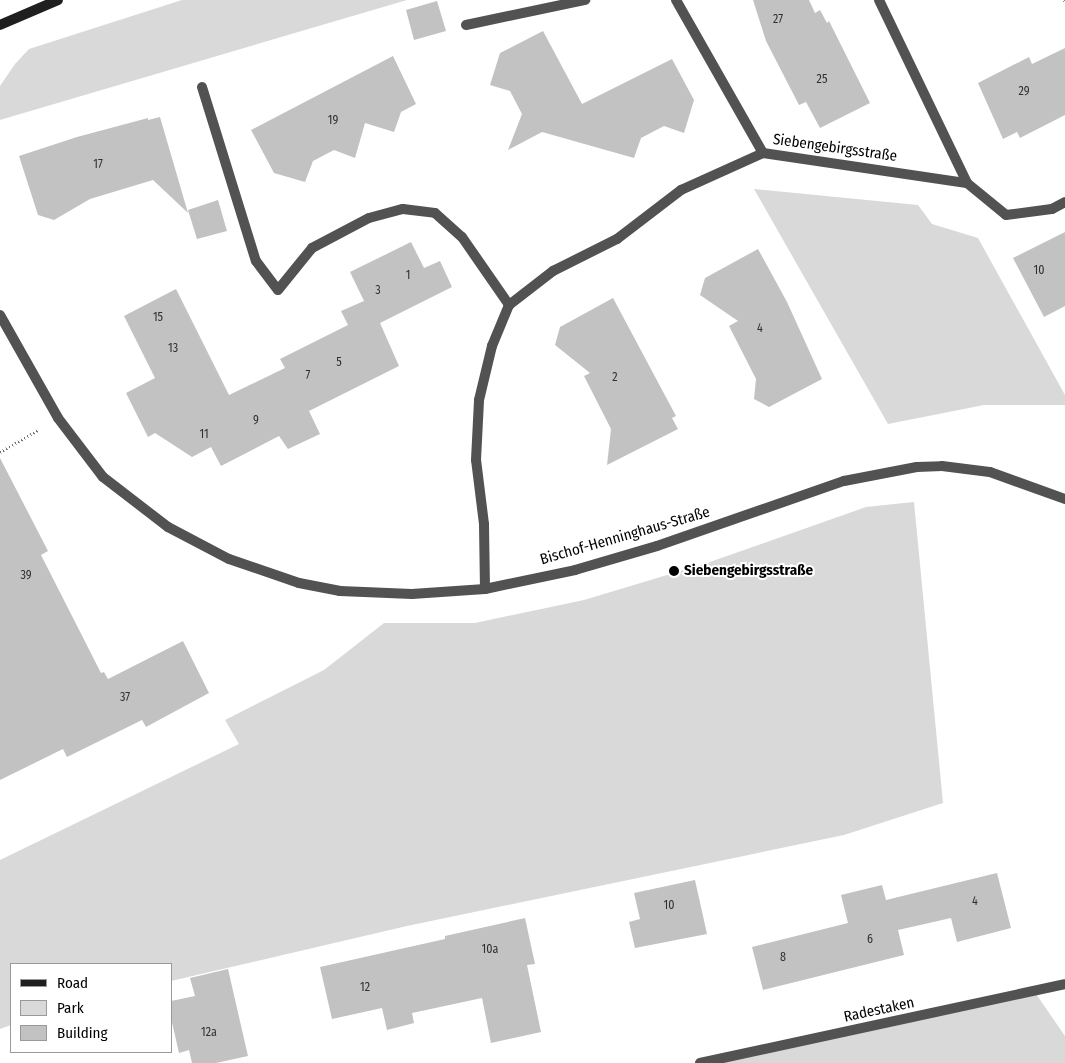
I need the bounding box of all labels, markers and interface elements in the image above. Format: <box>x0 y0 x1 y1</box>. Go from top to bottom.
house number: 27 <box>773 13 783 27</box>
house number: 25 <box>817 73 827 87</box>
house number: 29 <box>1018 85 1030 99</box>
house number: 19 <box>328 114 338 128</box>
street label: Siebengebirgsstraße <box>772 130 898 166</box>
house number: 17 <box>93 158 103 172</box>
house number: 10 <box>1034 264 1044 278</box>
house number: 1 <box>406 269 410 283</box>
house number: 3 <box>375 284 381 298</box>
house number: 15 <box>153 311 163 325</box>
house number: 4 <box>757 322 763 336</box>
house number: 13 <box>168 342 178 356</box>
house number: 5 <box>336 356 342 370</box>
house number: 7 <box>306 369 310 383</box>
house number: 2 <box>612 371 618 385</box>
house number: 9 <box>253 414 259 428</box>
house number: 11 <box>199 428 209 442</box>
street label: Bischof-Henninghaus-Straße <box>538 503 712 569</box>
place label: Siebengebirgsstraße <box>684 562 813 580</box>
marker: Siebengebirgsstraße <box>668 565 680 577</box>
house number: 39 <box>20 569 32 583</box>
house number: 37 <box>120 691 130 705</box>
house number: 4 <box>972 895 978 909</box>
house number: 10 <box>664 899 674 913</box>
house number: 6 <box>867 933 873 947</box>
house number: 10a <box>482 943 498 957</box>
house number: 8 <box>780 951 786 965</box>
legend <box>10 963 172 1053</box>
text: Road <box>57 974 88 992</box>
house number: 12 <box>360 981 370 995</box>
street label: Radestaken <box>842 994 916 1026</box>
text: Park <box>57 999 84 1017</box>
text: Building <box>57 1024 108 1042</box>
house number: 12a <box>201 1026 217 1040</box>

